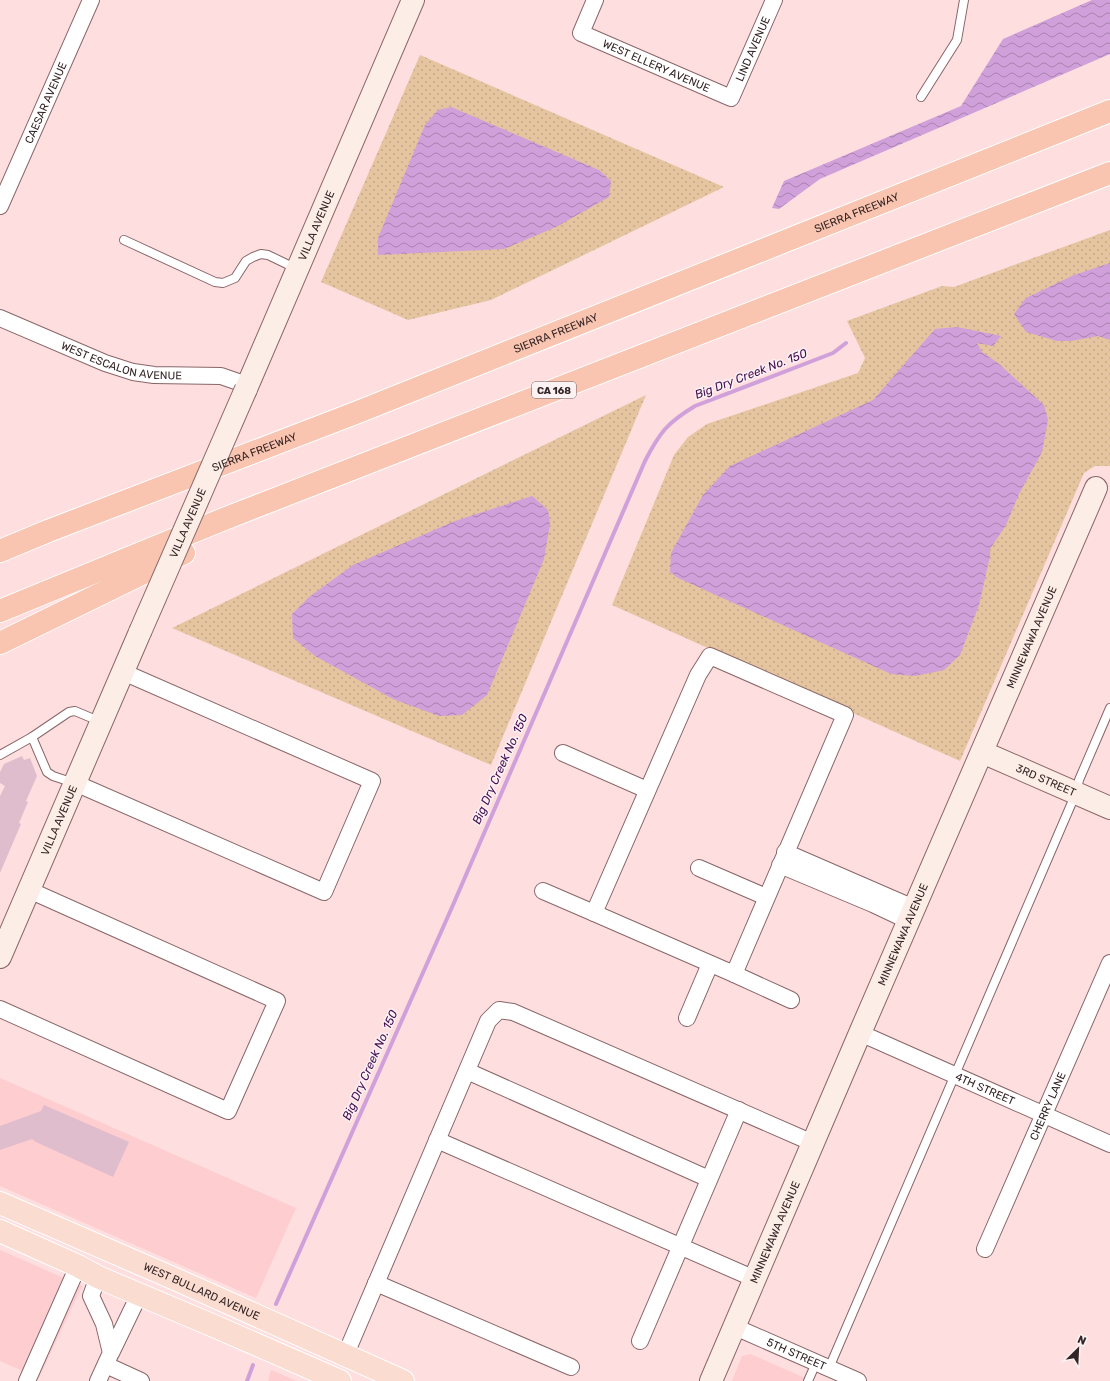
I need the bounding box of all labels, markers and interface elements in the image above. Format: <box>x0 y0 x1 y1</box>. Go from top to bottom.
street label: LIND AVENUE <box>733 14 773 84</box>
street label: WEST ELLERY AVENUE <box>601 37 712 95</box>
street label: CAESAR AVENUE <box>22 60 70 146</box>
street label: VILLA AVENUE <box>296 188 338 263</box>
street label: SIERRA FREEWAY <box>812 190 901 236</box>
street label: SIERRA FREEWAY <box>512 311 600 356</box>
street label: WEST ESCALON AVENUE <box>59 339 182 382</box>
water label: Big Dry Creek No. 150 <box>693 346 810 402</box>
road number: CA 168 <box>532 382 576 398</box>
street label: SIERRA FREEWAY <box>210 430 299 474</box>
street label: VILLA AVENUE <box>167 486 209 560</box>
street label: MINNEWAWA AVENUE <box>1004 584 1060 690</box>
water label: Big Dry Creek No. 150 <box>469 711 531 826</box>
street label: 3RD STREET <box>1014 762 1079 800</box>
street label: VILLA AVENUE <box>39 783 80 857</box>
street label: MINNEWAWA AVENUE <box>875 881 931 988</box>
water label: Big Dry Creek No. 150 <box>339 1007 401 1122</box>
street label: 4TH STREET <box>953 1070 1017 1108</box>
street label: CHERRY LANE <box>1027 1070 1069 1142</box>
street label: MINNEWAWA AVENUE <box>748 1179 803 1285</box>
street label: WEST BULLARD AVENUE <box>141 1260 262 1323</box>
north arrow <box>1058 1329 1098 1369</box>
text: N <box>1076 1333 1088 1348</box>
street label: 5TH STREET <box>764 1336 828 1373</box>

